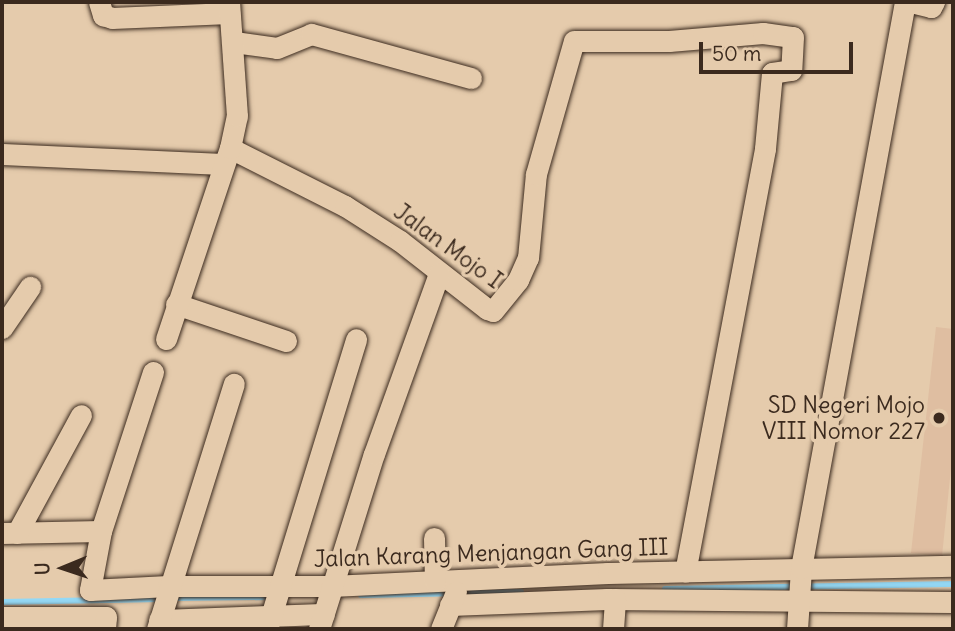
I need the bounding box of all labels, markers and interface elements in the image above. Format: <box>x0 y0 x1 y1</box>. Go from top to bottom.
scale bar <box>703 28 857 72</box>
text: 50 m <box>712 40 761 67</box>
street label: Jalan Mojo I <box>389 198 507 294</box>
place label: SD Negeri Mojo VIII Nomor 227 <box>762 391 925 445</box>
marker: SD Negeri Mojo VIII Nomor 227 <box>931 410 947 426</box>
north arrow <box>28 533 98 603</box>
street label: Jalan Karang Menjangan Gang III <box>313 533 669 573</box>
text: U <box>30 562 54 576</box>

